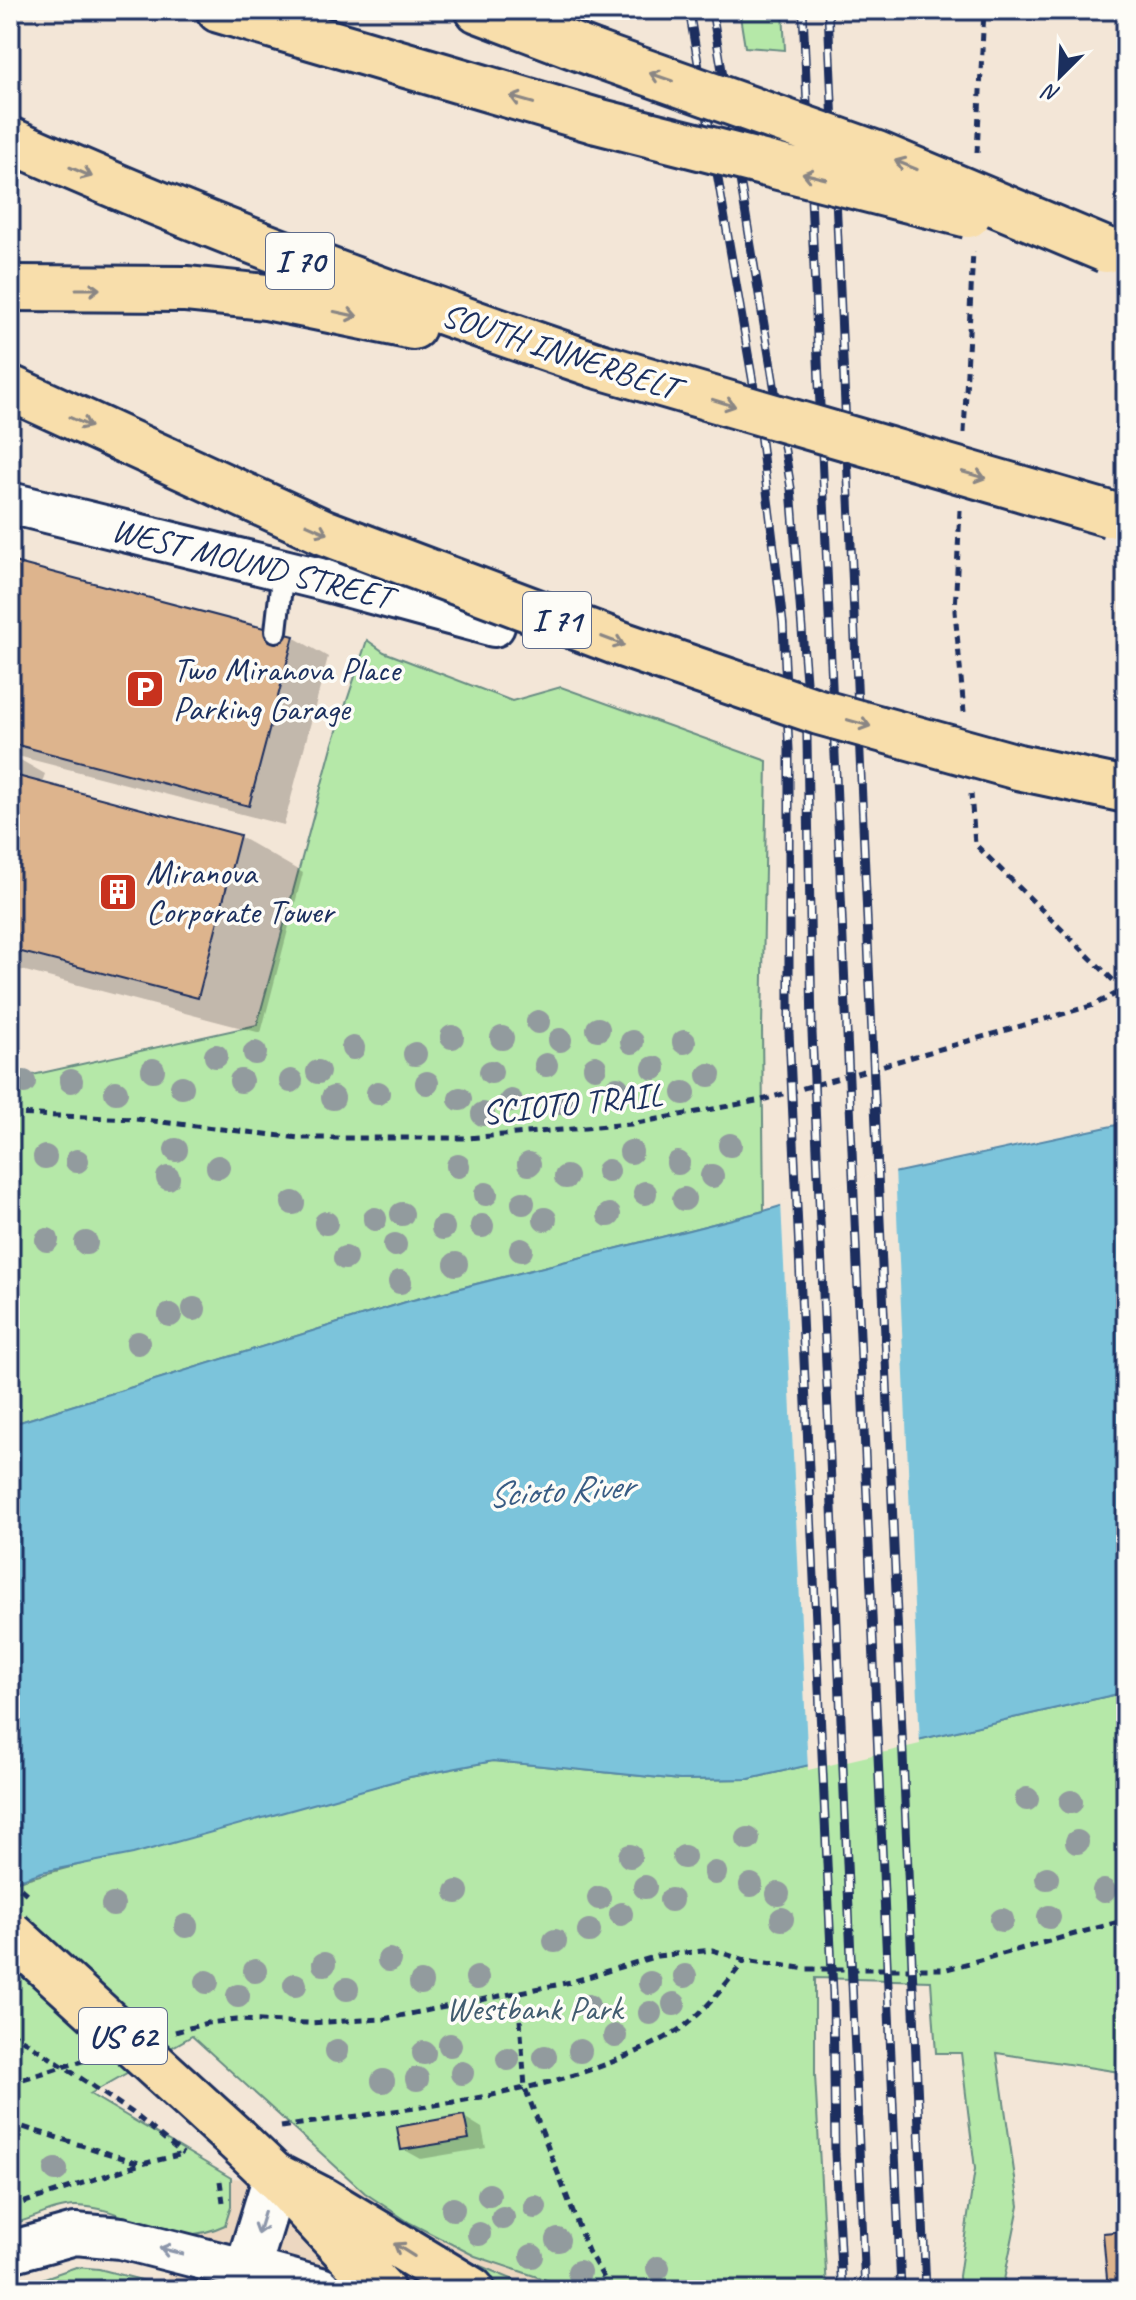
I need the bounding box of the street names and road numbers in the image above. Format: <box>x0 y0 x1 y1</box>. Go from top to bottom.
road number: I 70 <box>266 233 334 289</box>
street label: SOUTH INNERBELT <box>436 293 692 412</box>
street label: WEST MOUND STREET <box>108 507 403 620</box>
road number: I 71 <box>523 592 591 648</box>
street label: SCIOTO TRAIL <box>480 1072 665 1134</box>
road number: US 62 <box>79 2008 167 2064</box>

